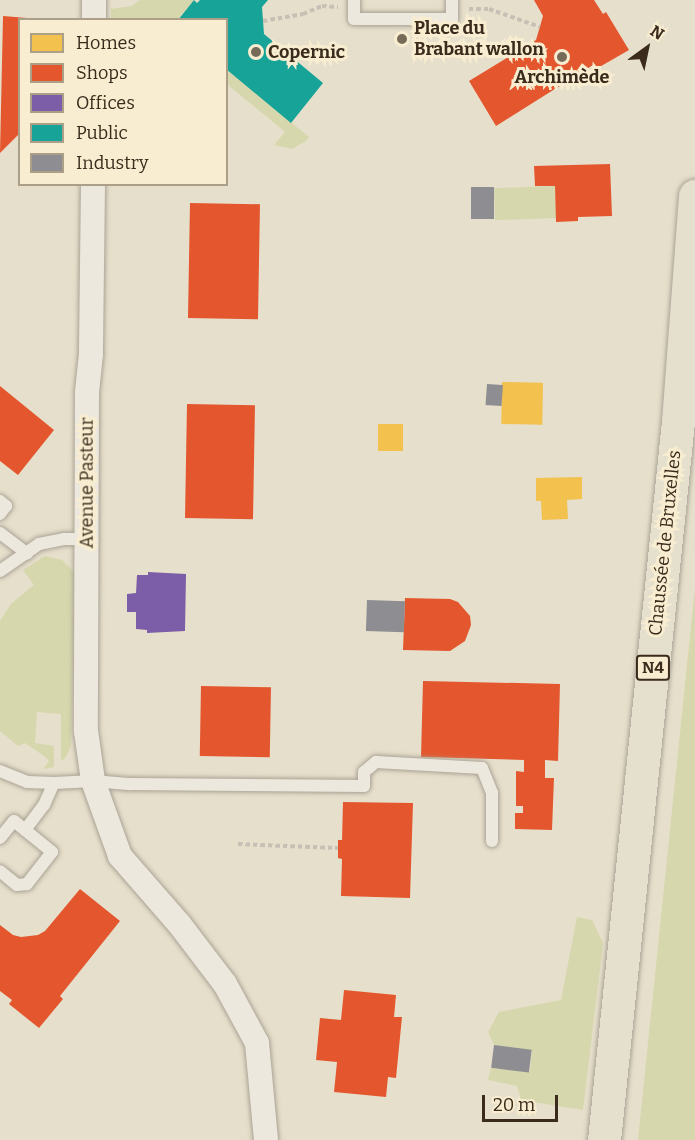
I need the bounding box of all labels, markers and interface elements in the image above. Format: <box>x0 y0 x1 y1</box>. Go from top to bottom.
legend <box>18 18 228 186</box>
place label: Place du Brabant wallon <box>414 18 544 60</box>
north arrow <box>617 18 677 78</box>
text: N <box>647 21 667 44</box>
text: Homes <box>76 32 136 54</box>
marker: Place du Brabant wallon <box>395 32 409 46</box>
place label: Copernic <box>268 41 345 63</box>
marker: Copernic <box>249 45 263 59</box>
marker: Archimède <box>555 50 569 64</box>
text: Shops <box>76 62 128 84</box>
place label: Archimède <box>515 66 609 88</box>
text: Offices <box>76 92 135 114</box>
text: Public <box>76 122 128 144</box>
text: Industry <box>76 152 148 174</box>
street label: Avenue Pasteur <box>76 418 98 548</box>
street label: Chaussée de Bruxelles <box>645 449 685 637</box>
road number: N4 <box>635 655 671 681</box>
scale bar <box>485 1083 562 1121</box>
text: 20 m <box>493 1094 535 1116</box>

